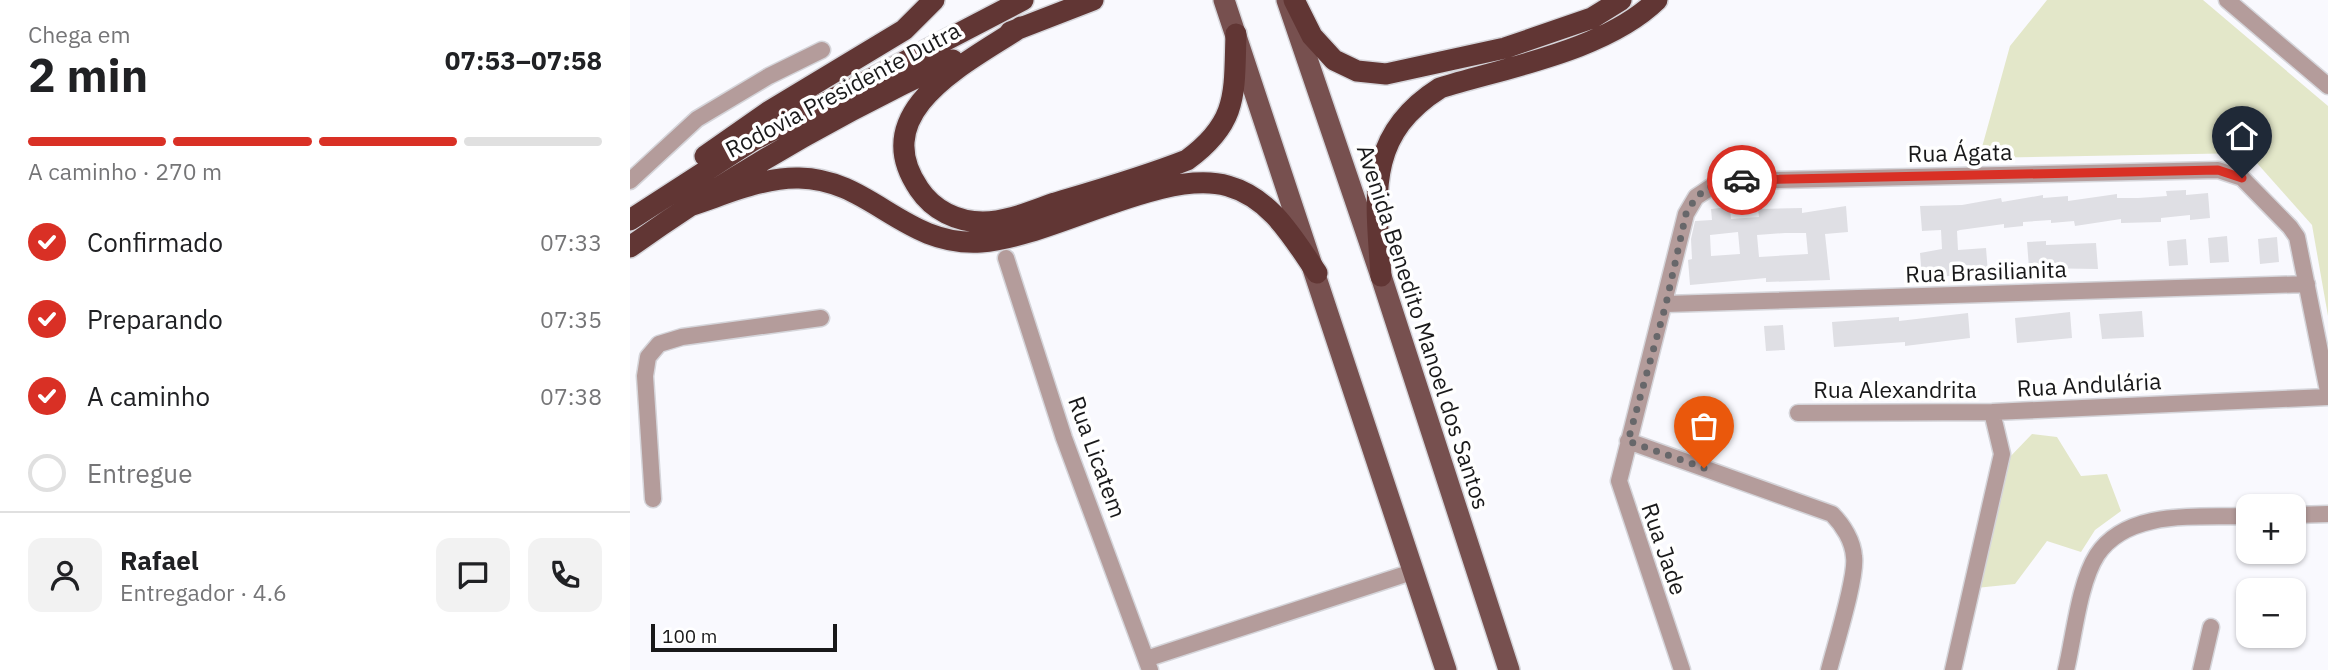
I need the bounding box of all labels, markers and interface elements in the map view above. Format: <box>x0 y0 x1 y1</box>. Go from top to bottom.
street label: Rodovia Presidente Dutra <box>720 14 965 164</box>
text: Chega em <box>28 19 130 49</box>
text: 07:53–07:58 <box>445 43 602 77</box>
text: 2 min <box>28 45 148 105</box>
pin <box>2212 106 2272 178</box>
icon: home <box>2223 117 2261 155</box>
street label: Rua Ágata <box>1907 136 2013 168</box>
street label: Avenida Benedito Manoel dos Santos <box>1351 141 1497 513</box>
courier <box>1707 145 1777 215</box>
text: A caminho · 270 m <box>28 156 222 186</box>
icon: car <box>1723 161 1761 199</box>
icon: check <box>28 223 66 261</box>
text: Confirmado <box>87 225 223 259</box>
text: 07:33 <box>540 227 602 257</box>
street label: Rua Brasilianita <box>1905 253 2067 289</box>
icon: check <box>28 300 66 338</box>
text: Preparando <box>87 302 223 336</box>
text: 07:35 <box>540 304 602 334</box>
street label: Rua Andulária <box>2016 365 2162 403</box>
street label: Rua Alexandrita <box>1813 374 1977 404</box>
icon: check <box>28 377 66 415</box>
text: A caminho <box>87 379 210 413</box>
text: 07:38 <box>540 381 602 411</box>
street label: Rua Licatem <box>1062 392 1134 522</box>
pin <box>1674 396 1734 468</box>
icon: bag <box>1685 407 1723 445</box>
text: Entregue <box>87 456 192 490</box>
map controls <box>2236 494 2306 648</box>
button: + <box>2236 494 2306 564</box>
street label: Rua Jade <box>1635 499 1695 599</box>
button: person <box>28 538 102 612</box>
button: chat <box>436 538 510 612</box>
button: phone <box>528 538 602 612</box>
text: Rafael <box>120 543 199 577</box>
text: Entregador · 4.6 <box>120 577 287 607</box>
button: − <box>2236 578 2306 648</box>
scale bar <box>651 621 836 653</box>
text: 100 m <box>662 624 717 648</box>

